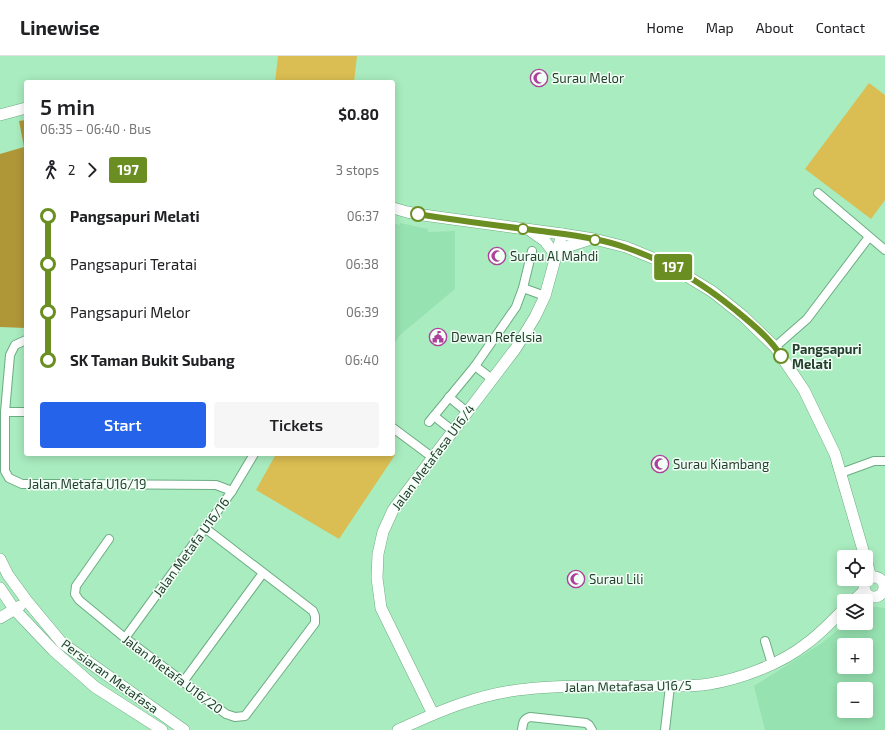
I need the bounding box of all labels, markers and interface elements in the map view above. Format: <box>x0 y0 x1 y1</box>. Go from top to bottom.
text: Linewise <box>20 16 100 39</box>
text: Home <box>647 19 684 36</box>
text: Map <box>706 19 734 36</box>
text: About <box>756 19 794 36</box>
text: Contact <box>816 19 865 36</box>
mosque icon: Surau Melor <box>529 68 549 88</box>
place label: Surau Melor <box>552 70 624 86</box>
text: 5 min <box>40 93 95 119</box>
text: $0.80 <box>338 105 379 123</box>
text: 06:35 – 06:40 · Bus <box>40 121 151 137</box>
icon: walk <box>40 159 62 181</box>
icon: forward <box>81 159 103 181</box>
text: 197 <box>117 161 139 178</box>
text: 2 <box>68 162 75 178</box>
text: 3 stops <box>336 162 379 178</box>
unlabelled marker <box>410 206 426 222</box>
text: Pangsapuri Melati <box>70 207 200 225</box>
text: 06:37 <box>347 208 379 224</box>
unlabelled marker <box>517 223 529 235</box>
unlabelled marker <box>589 234 601 246</box>
mosque icon: Surau Al Mahdi <box>487 246 507 266</box>
place label: Surau Al Mahdi <box>510 248 598 264</box>
line badge: 197 <box>650 254 696 280</box>
text: Pangsapuri Teratai <box>70 255 197 273</box>
text: 06:38 <box>346 256 379 272</box>
text: 197 <box>662 258 684 275</box>
text: Pangsapuri Melor <box>70 303 191 321</box>
text: 06:39 <box>346 304 379 320</box>
public building icon: Dewan Refelsia <box>428 327 448 347</box>
place label: Dewan Refelsia <box>451 329 542 345</box>
place label: Pangsapuri Melati <box>792 341 862 372</box>
marker: Pangsapuri Melati <box>773 348 789 364</box>
text: SK Taman Bukit Subang <box>70 351 235 369</box>
text: 06:40 <box>345 352 379 368</box>
street label: Jalan Metafasa U16/4 <box>388 401 478 513</box>
button: Start <box>40 402 206 448</box>
button: Tickets <box>214 402 379 448</box>
mosque icon: Surau Kiambang <box>650 454 670 474</box>
place label: Surau Kiambang <box>673 456 769 472</box>
street label: Jalan Metafa U16/19 <box>27 476 147 492</box>
street label: Jalan Metafa U16/16 <box>150 494 232 600</box>
map controls <box>837 550 873 718</box>
button: locate <box>837 550 873 586</box>
mosque icon: Surau Lili <box>566 569 586 589</box>
place label: Surau Lili <box>589 571 643 587</box>
button: layers <box>837 594 873 630</box>
street label: Jalan Metafa U16/20 <box>120 631 226 717</box>
street label: Persiaran Metafasa <box>58 635 162 717</box>
button: + <box>837 638 873 674</box>
street label: Jalan Metafasa U16/5 <box>564 677 692 695</box>
button: − <box>837 682 873 718</box>

